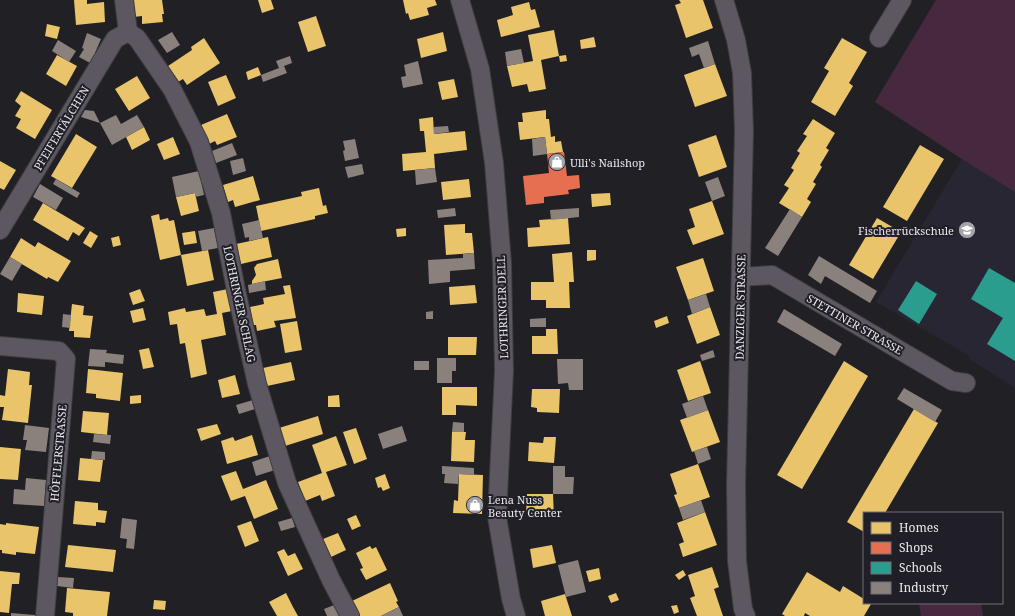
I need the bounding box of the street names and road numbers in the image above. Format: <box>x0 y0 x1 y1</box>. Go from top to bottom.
street label: PFEIFERTÄLCHEN <box>30 83 92 173</box>
street label: LOTHRINGER SCHLAG <box>220 245 260 364</box>
street label: DANZIGER STRASSE <box>732 254 748 360</box>
street label: LOTHRINGER DELL <box>493 255 511 359</box>
street label: STETTINER STRASSE <box>804 290 906 358</box>
street label: HÖFFLERSTRASSE <box>46 404 70 502</box>

